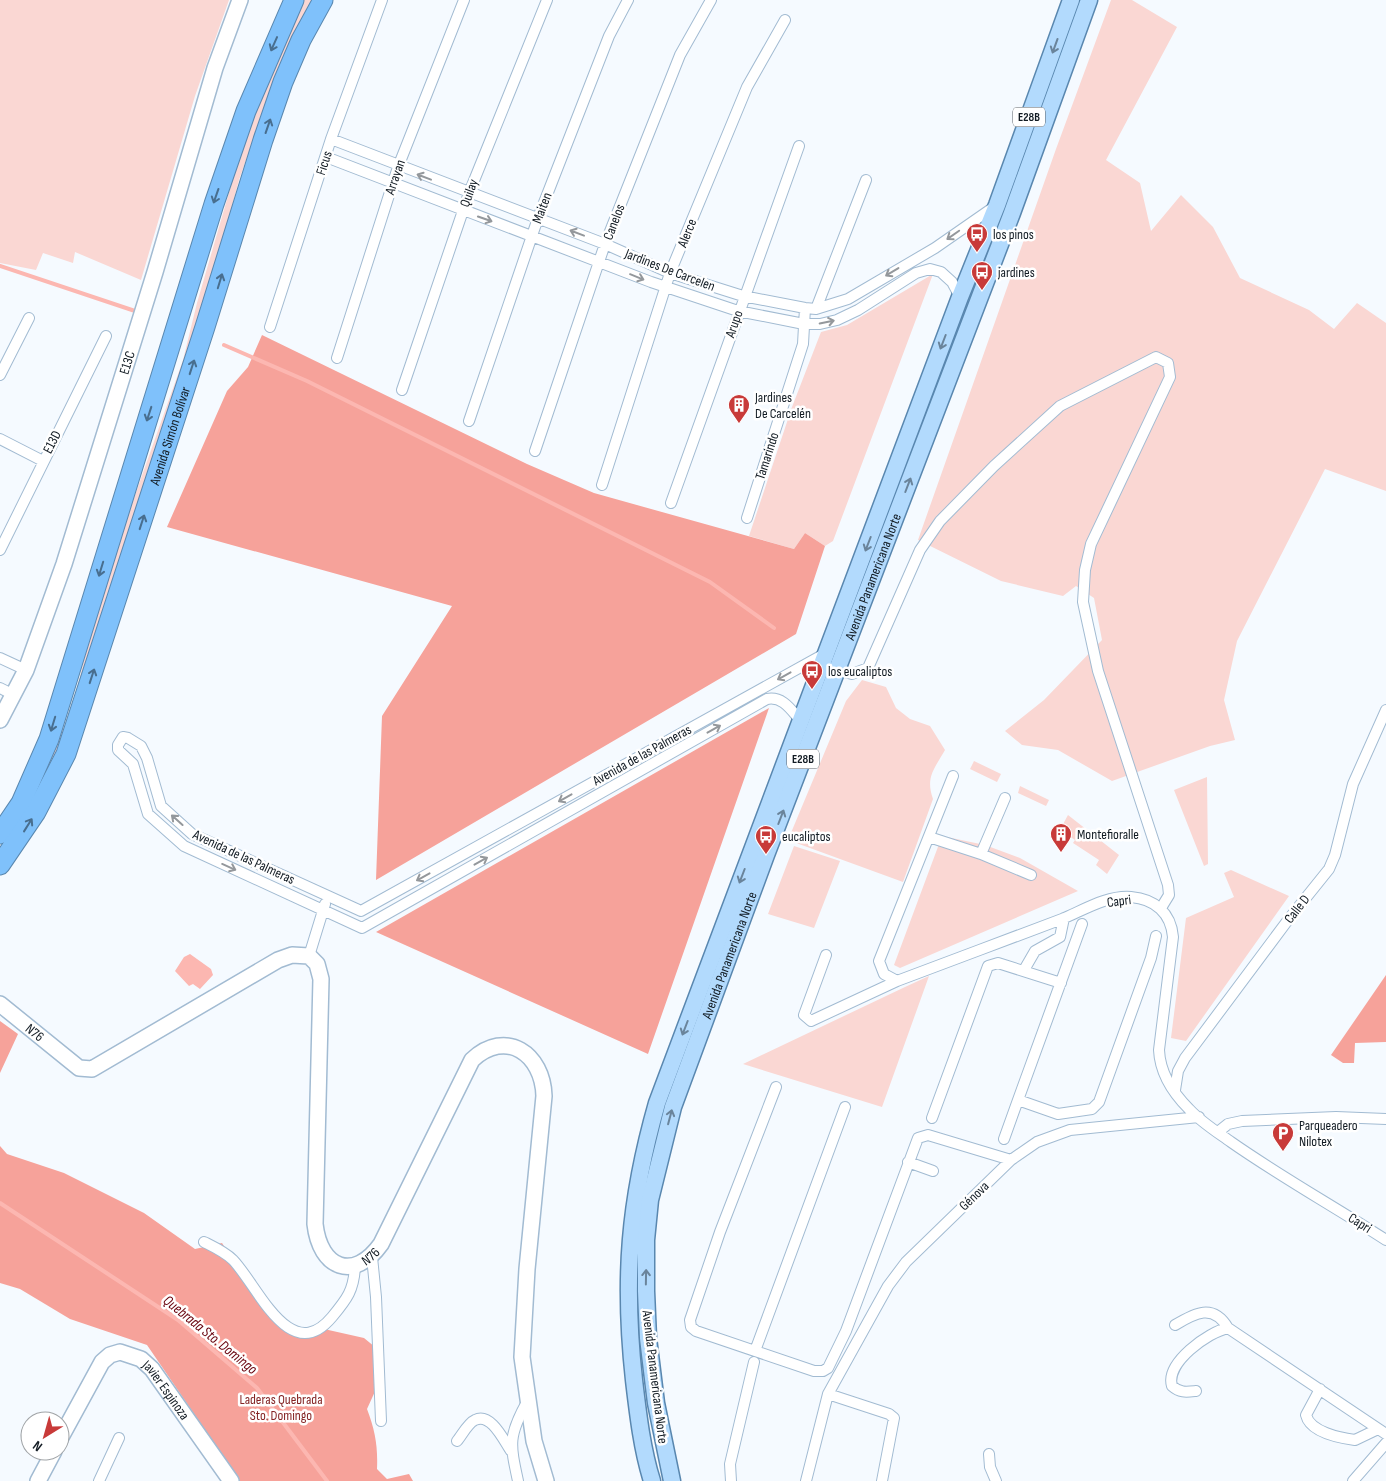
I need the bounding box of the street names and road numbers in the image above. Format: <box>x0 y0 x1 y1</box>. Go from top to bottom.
road number: E28B <box>1013 108 1045 126</box>
street label: Ficus <box>312 149 336 177</box>
street label: Arrayan <box>381 157 409 198</box>
street label: Quilay <box>456 176 482 209</box>
street label: Maiten <box>528 190 556 226</box>
street label: Canelos <box>599 202 629 242</box>
street label: Alerce <box>673 216 700 251</box>
street label: Jardines De Carcelen <box>622 245 718 295</box>
street label: Arupo <box>721 308 747 341</box>
street label: E13C <box>115 349 138 376</box>
street label: Avenida Simón Bolívar <box>145 384 194 488</box>
street label: E13D <box>39 428 65 456</box>
street label: Tamarindo <box>751 430 783 482</box>
street label: Avenida Panamericana Norte <box>840 511 905 643</box>
street label: Avenida de las Palmeras <box>589 721 694 790</box>
road number: E28B <box>787 750 819 769</box>
street label: Avenida de las Palmeras <box>190 826 298 888</box>
street label: Avenida Panamericana Norte <box>698 889 760 1022</box>
street label: Capri <box>1106 891 1132 911</box>
street label: Calle D <box>1280 891 1314 927</box>
street label: N76 <box>22 1020 48 1045</box>
street label: Génova <box>956 1178 992 1214</box>
street label: Capri <box>1345 1209 1375 1237</box>
street label: N76 <box>358 1244 383 1269</box>
street label: Avenida Panamericana Norte <box>638 1309 672 1444</box>
street label: Javier Espinoza <box>139 1356 193 1423</box>

